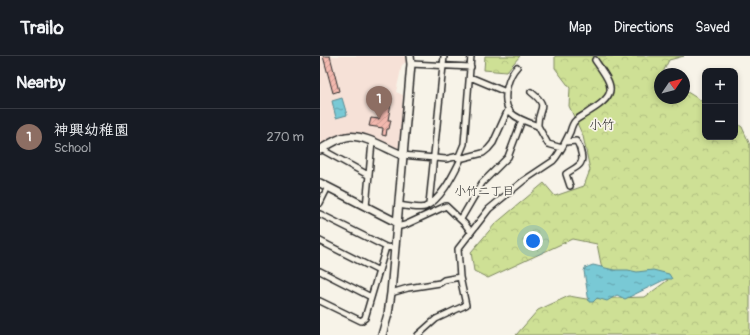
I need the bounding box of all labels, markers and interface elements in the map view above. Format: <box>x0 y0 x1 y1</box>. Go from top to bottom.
text: Trailo <box>20 16 64 40</box>
text: Map <box>569 19 592 36</box>
text: Directions <box>614 19 673 36</box>
text: Saved <box>695 19 730 36</box>
north arrow <box>654 68 690 104</box>
map controls <box>702 68 738 140</box>
button: + <box>702 68 738 104</box>
text: Nearby <box>16 72 65 93</box>
pin: 1 <box>366 86 392 119</box>
button: − <box>702 104 738 140</box>
district label: 小竹 <box>589 117 615 133</box>
text: 神興幼稚園 <box>54 121 129 140</box>
text: 1 <box>26 129 32 145</box>
text: 270 m <box>267 129 304 145</box>
text: School <box>54 140 91 156</box>
district label: 小竹二丁目 <box>454 184 514 199</box>
your location <box>523 231 543 251</box>

